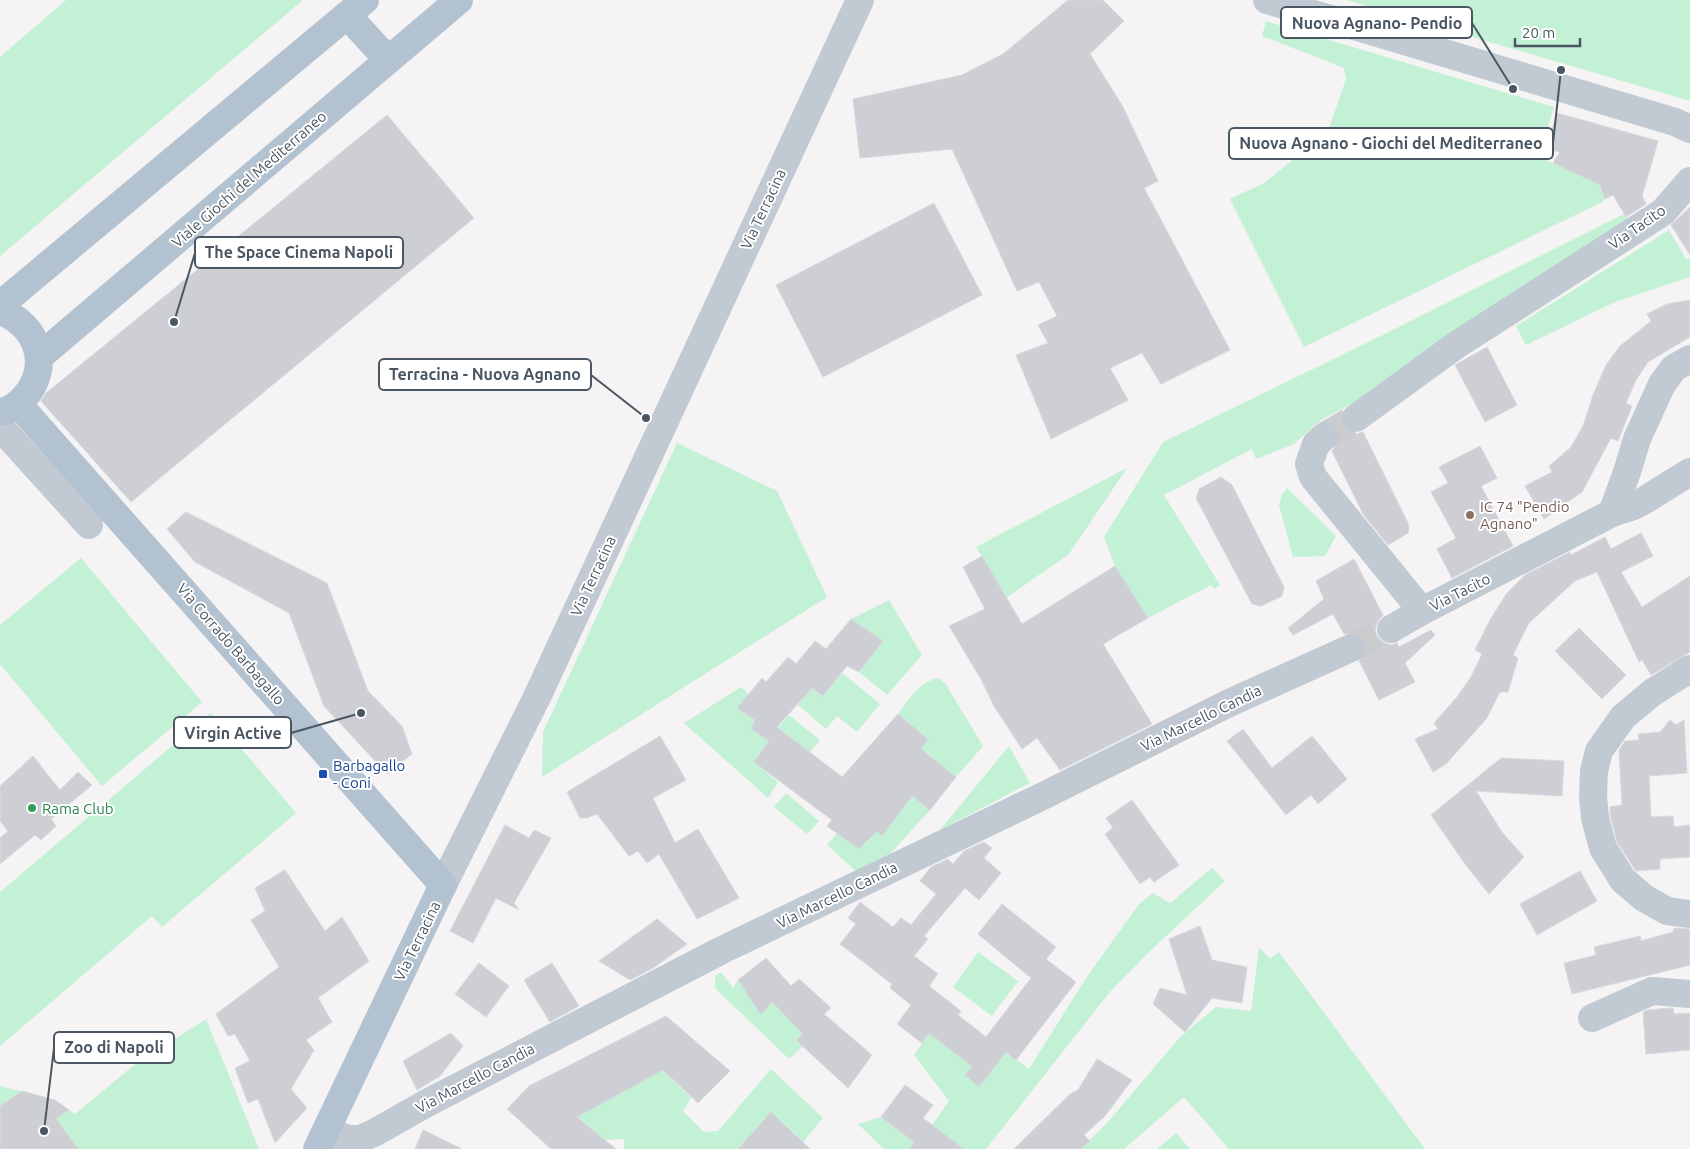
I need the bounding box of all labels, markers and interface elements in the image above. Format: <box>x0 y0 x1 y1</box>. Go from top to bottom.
callout: Nuova Agnano- Pendio <box>1281 7 1472 38</box>
text: Nuova Agnano- Pendio <box>1292 14 1462 32</box>
scale bar <box>1515 15 1580 47</box>
text: 20 m <box>1522 24 1555 41</box>
street label: Viale Giochi del Mediterraneo <box>168 107 330 251</box>
callout: Nuova Agnano - Giochi del Mediterraneo <box>1229 128 1553 159</box>
text: Nuova Agnano - Giochi del Mediterraneo <box>1239 134 1543 152</box>
street label: Via Terracina <box>737 166 789 252</box>
street label: Via Tacito <box>1605 201 1669 253</box>
callout: The Space Cinema Napoli <box>195 237 403 268</box>
text: The Space Cinema Napoli <box>205 243 393 261</box>
callout: Terracina - Nuova Agnano <box>379 359 591 390</box>
text: Terracina - Nuova Agnano <box>389 365 581 383</box>
place label: IC 74 "Pendio Agnano" <box>1480 498 1570 532</box>
marker: IC 74 "Pendio Agnano" <box>1464 509 1476 521</box>
street label: Via Terracina <box>567 533 619 619</box>
street label: Via Tacito <box>1427 570 1493 614</box>
street label: Via Corrado Barbagallo <box>174 580 288 708</box>
street label: Via Marcello Candia <box>1138 681 1264 755</box>
callout: Virgin Active <box>174 717 291 748</box>
text: Virgin Active <box>184 724 282 742</box>
place label: Barbagallo - Coni <box>333 757 405 791</box>
marker: Barbagallo - Coni <box>317 768 329 780</box>
place label: Rama Club <box>42 800 114 817</box>
marker: Rama Club <box>26 802 38 814</box>
street label: Via Marcello Candia <box>774 858 900 932</box>
street label: Via Terracina <box>390 898 444 984</box>
callout: Zoo di Napoli <box>54 1032 174 1063</box>
text: Zoo di Napoli <box>64 1038 164 1056</box>
street label: Via Marcello Candia <box>413 1039 537 1117</box>

